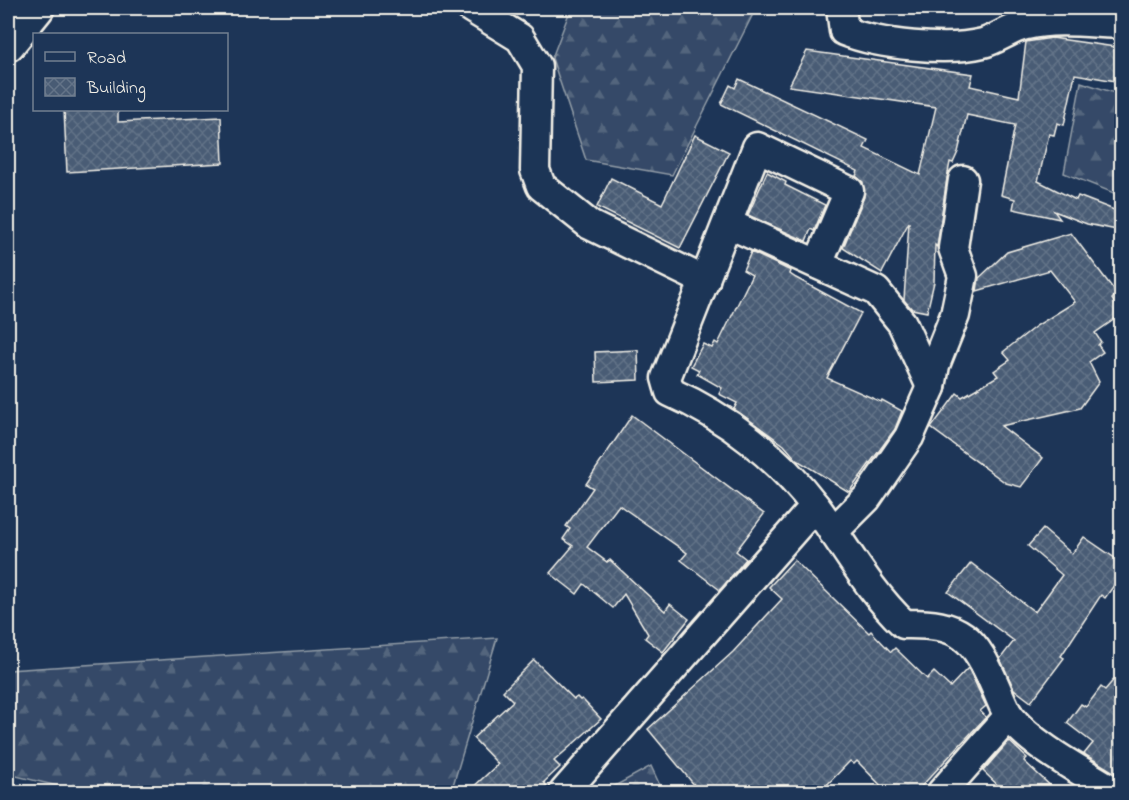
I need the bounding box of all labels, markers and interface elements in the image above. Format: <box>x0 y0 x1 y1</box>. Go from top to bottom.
legend <box>33 33 228 111</box>
text: Road <box>87 46 126 72</box>
text: Building <box>86 76 146 103</box>

